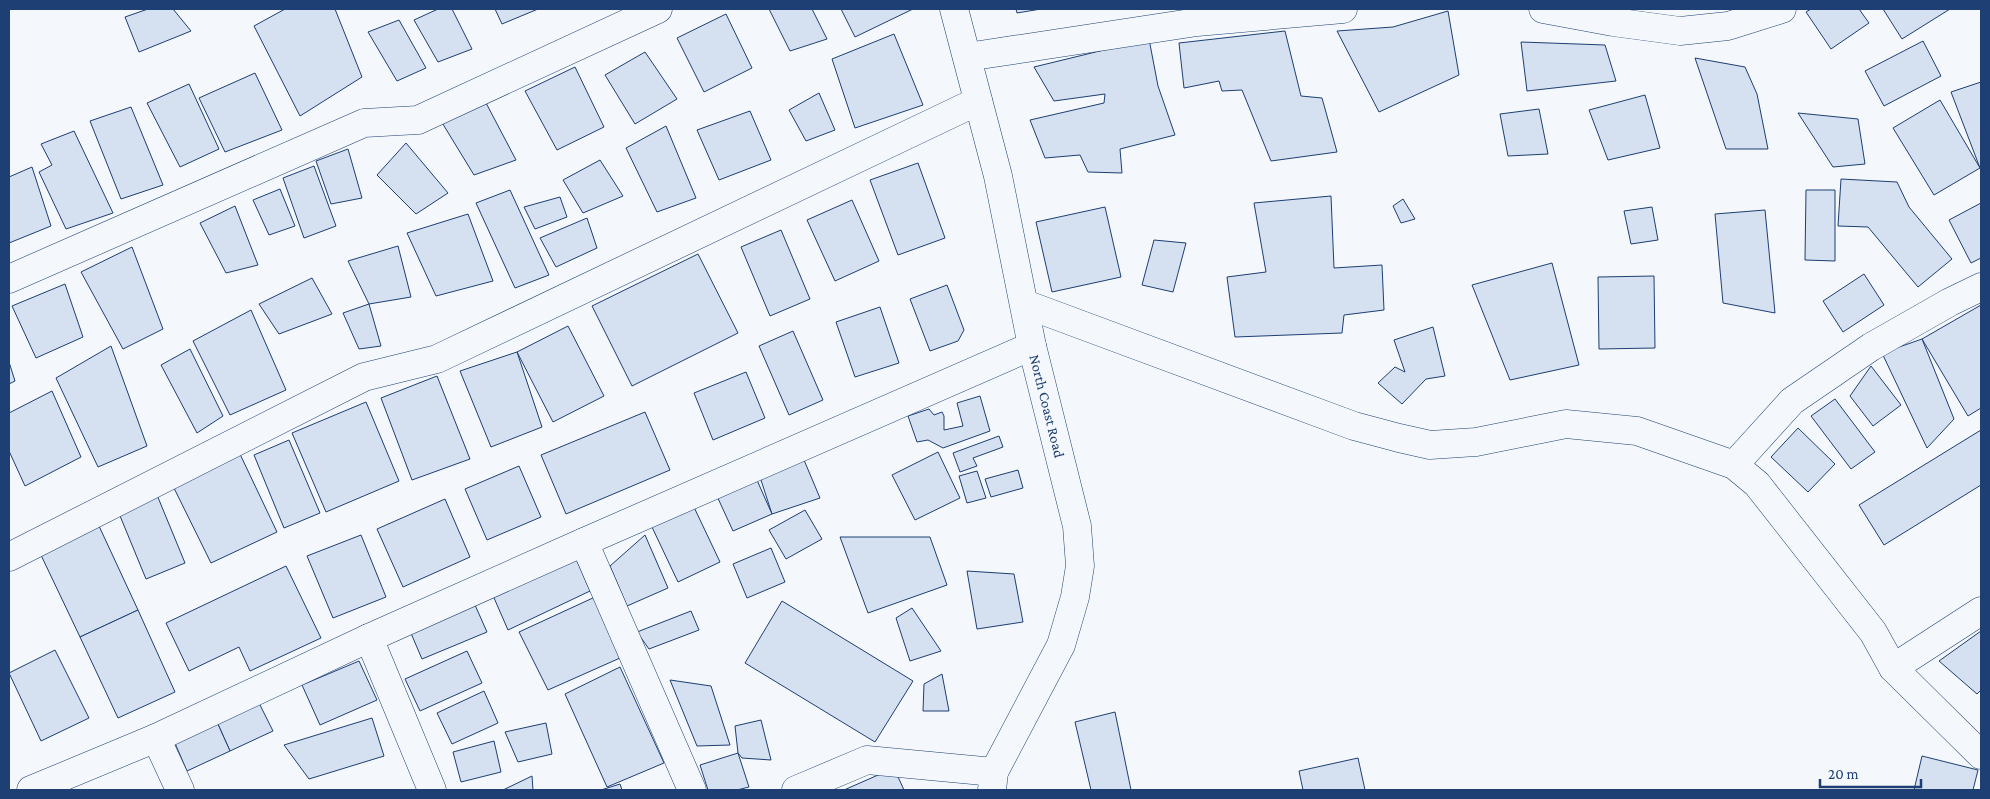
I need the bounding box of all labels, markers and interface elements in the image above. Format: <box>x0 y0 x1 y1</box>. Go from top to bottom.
street label: North Coast Road <box>1026 353 1068 459</box>
scale bar <box>1820 756 1921 788</box>
text: 20 m <box>1828 766 1859 782</box>

